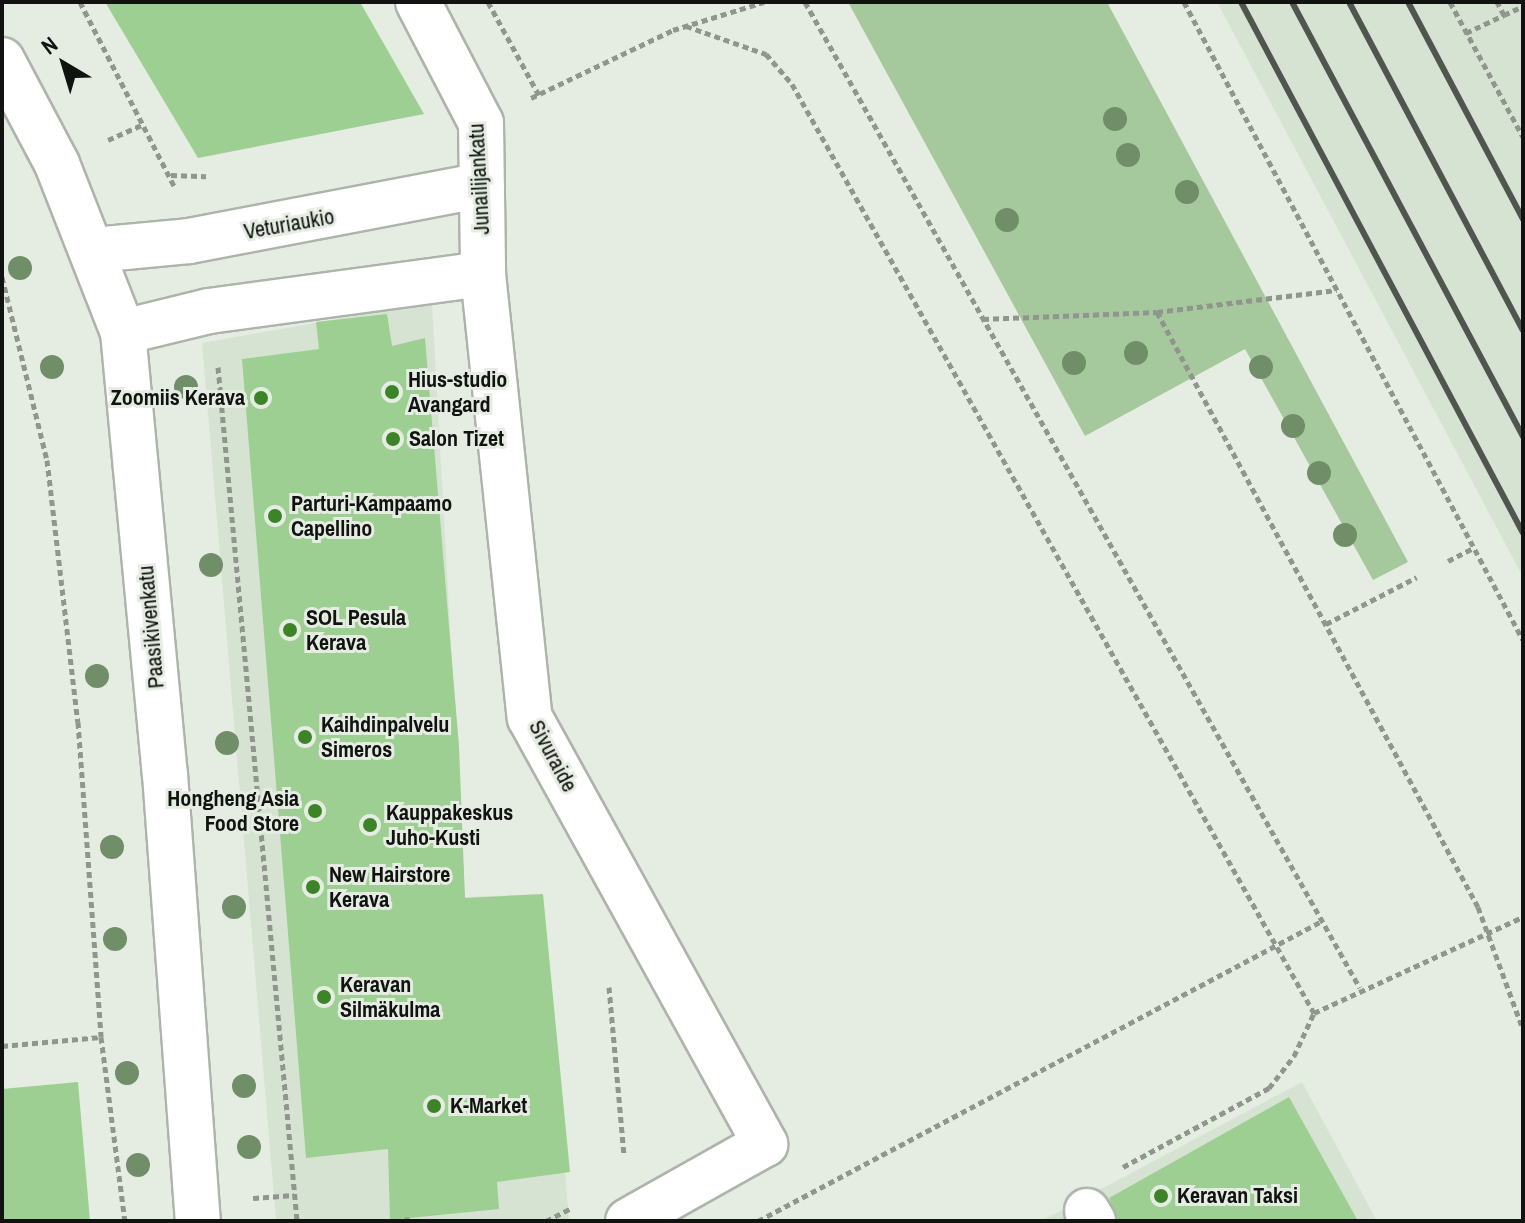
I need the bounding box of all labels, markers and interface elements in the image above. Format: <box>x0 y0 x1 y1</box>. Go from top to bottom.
north arrow <box>24 24 104 104</box>
text: N <box>35 29 64 61</box>
street label: Junailijankatu <box>463 123 495 235</box>
street label: Veturiaukio <box>242 203 336 245</box>
place label: Hius-studio Avangard <box>408 366 507 418</box>
marker: Hius-studio Avangard <box>383 383 401 401</box>
place label: Zoomiis Kerava <box>111 385 245 411</box>
marker: Zoomiis Kerava <box>252 389 270 407</box>
place label: Salon Tizet <box>409 426 504 452</box>
marker: Salon Tizet <box>384 430 402 448</box>
place label: Parturi-Kampaamo Capellino <box>291 490 452 542</box>
marker: Parturi-Kampaamo Capellino <box>266 507 284 525</box>
street label: Paasikivenkatu <box>132 564 170 690</box>
place label: SOL Pesula Kerava <box>306 604 406 656</box>
marker: SOL Pesula Kerava <box>281 621 299 639</box>
place label: Kaihdinpalvelu Simeros <box>321 711 449 762</box>
street label: Sivuraide <box>523 716 583 796</box>
marker: Kaihdinpalvelu Simeros <box>296 728 314 746</box>
place label: Hongheng Asia Food Store <box>167 785 299 836</box>
place label: Kauppakeskus Juho-Kusti <box>386 799 513 850</box>
marker: Hongheng Asia Food Store <box>306 802 324 820</box>
marker: Kauppakeskus Juho-Kusti <box>361 816 379 834</box>
place label: New Hairstore Kerava <box>329 861 450 912</box>
marker: New Hairstore Kerava <box>304 878 322 896</box>
place label: Keravan Silmäkulma <box>340 971 440 1022</box>
marker: Keravan Silmäkulma <box>315 988 333 1006</box>
place label: K-Market <box>450 1093 527 1119</box>
marker: K-Market <box>425 1097 443 1115</box>
place label: Keravan Taksi <box>1177 1183 1298 1209</box>
marker: Keravan Taksi <box>1152 1187 1170 1205</box>

